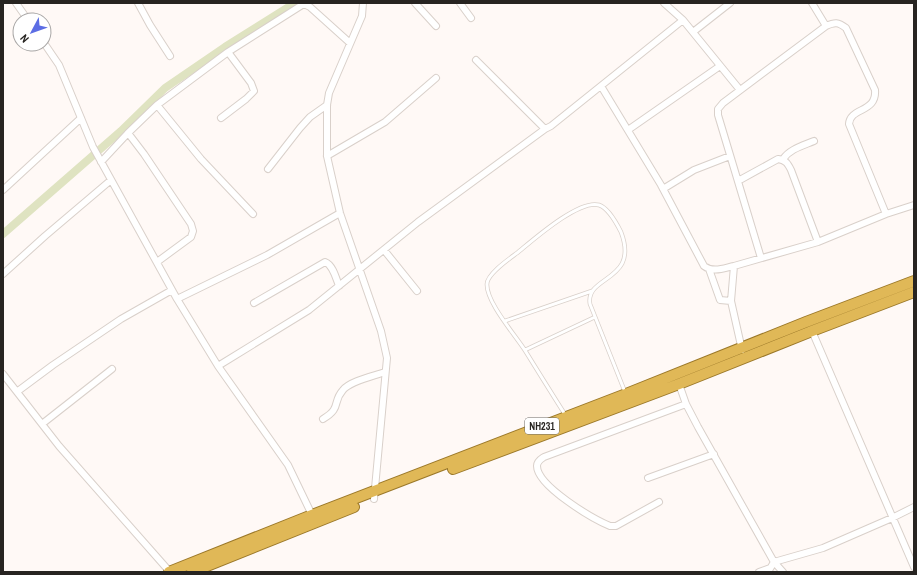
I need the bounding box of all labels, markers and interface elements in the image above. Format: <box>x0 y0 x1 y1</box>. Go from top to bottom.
north arrow <box>12 12 52 52</box>
text: N <box>17 32 32 46</box>
road number: NH231 <box>525 418 559 434</box>

